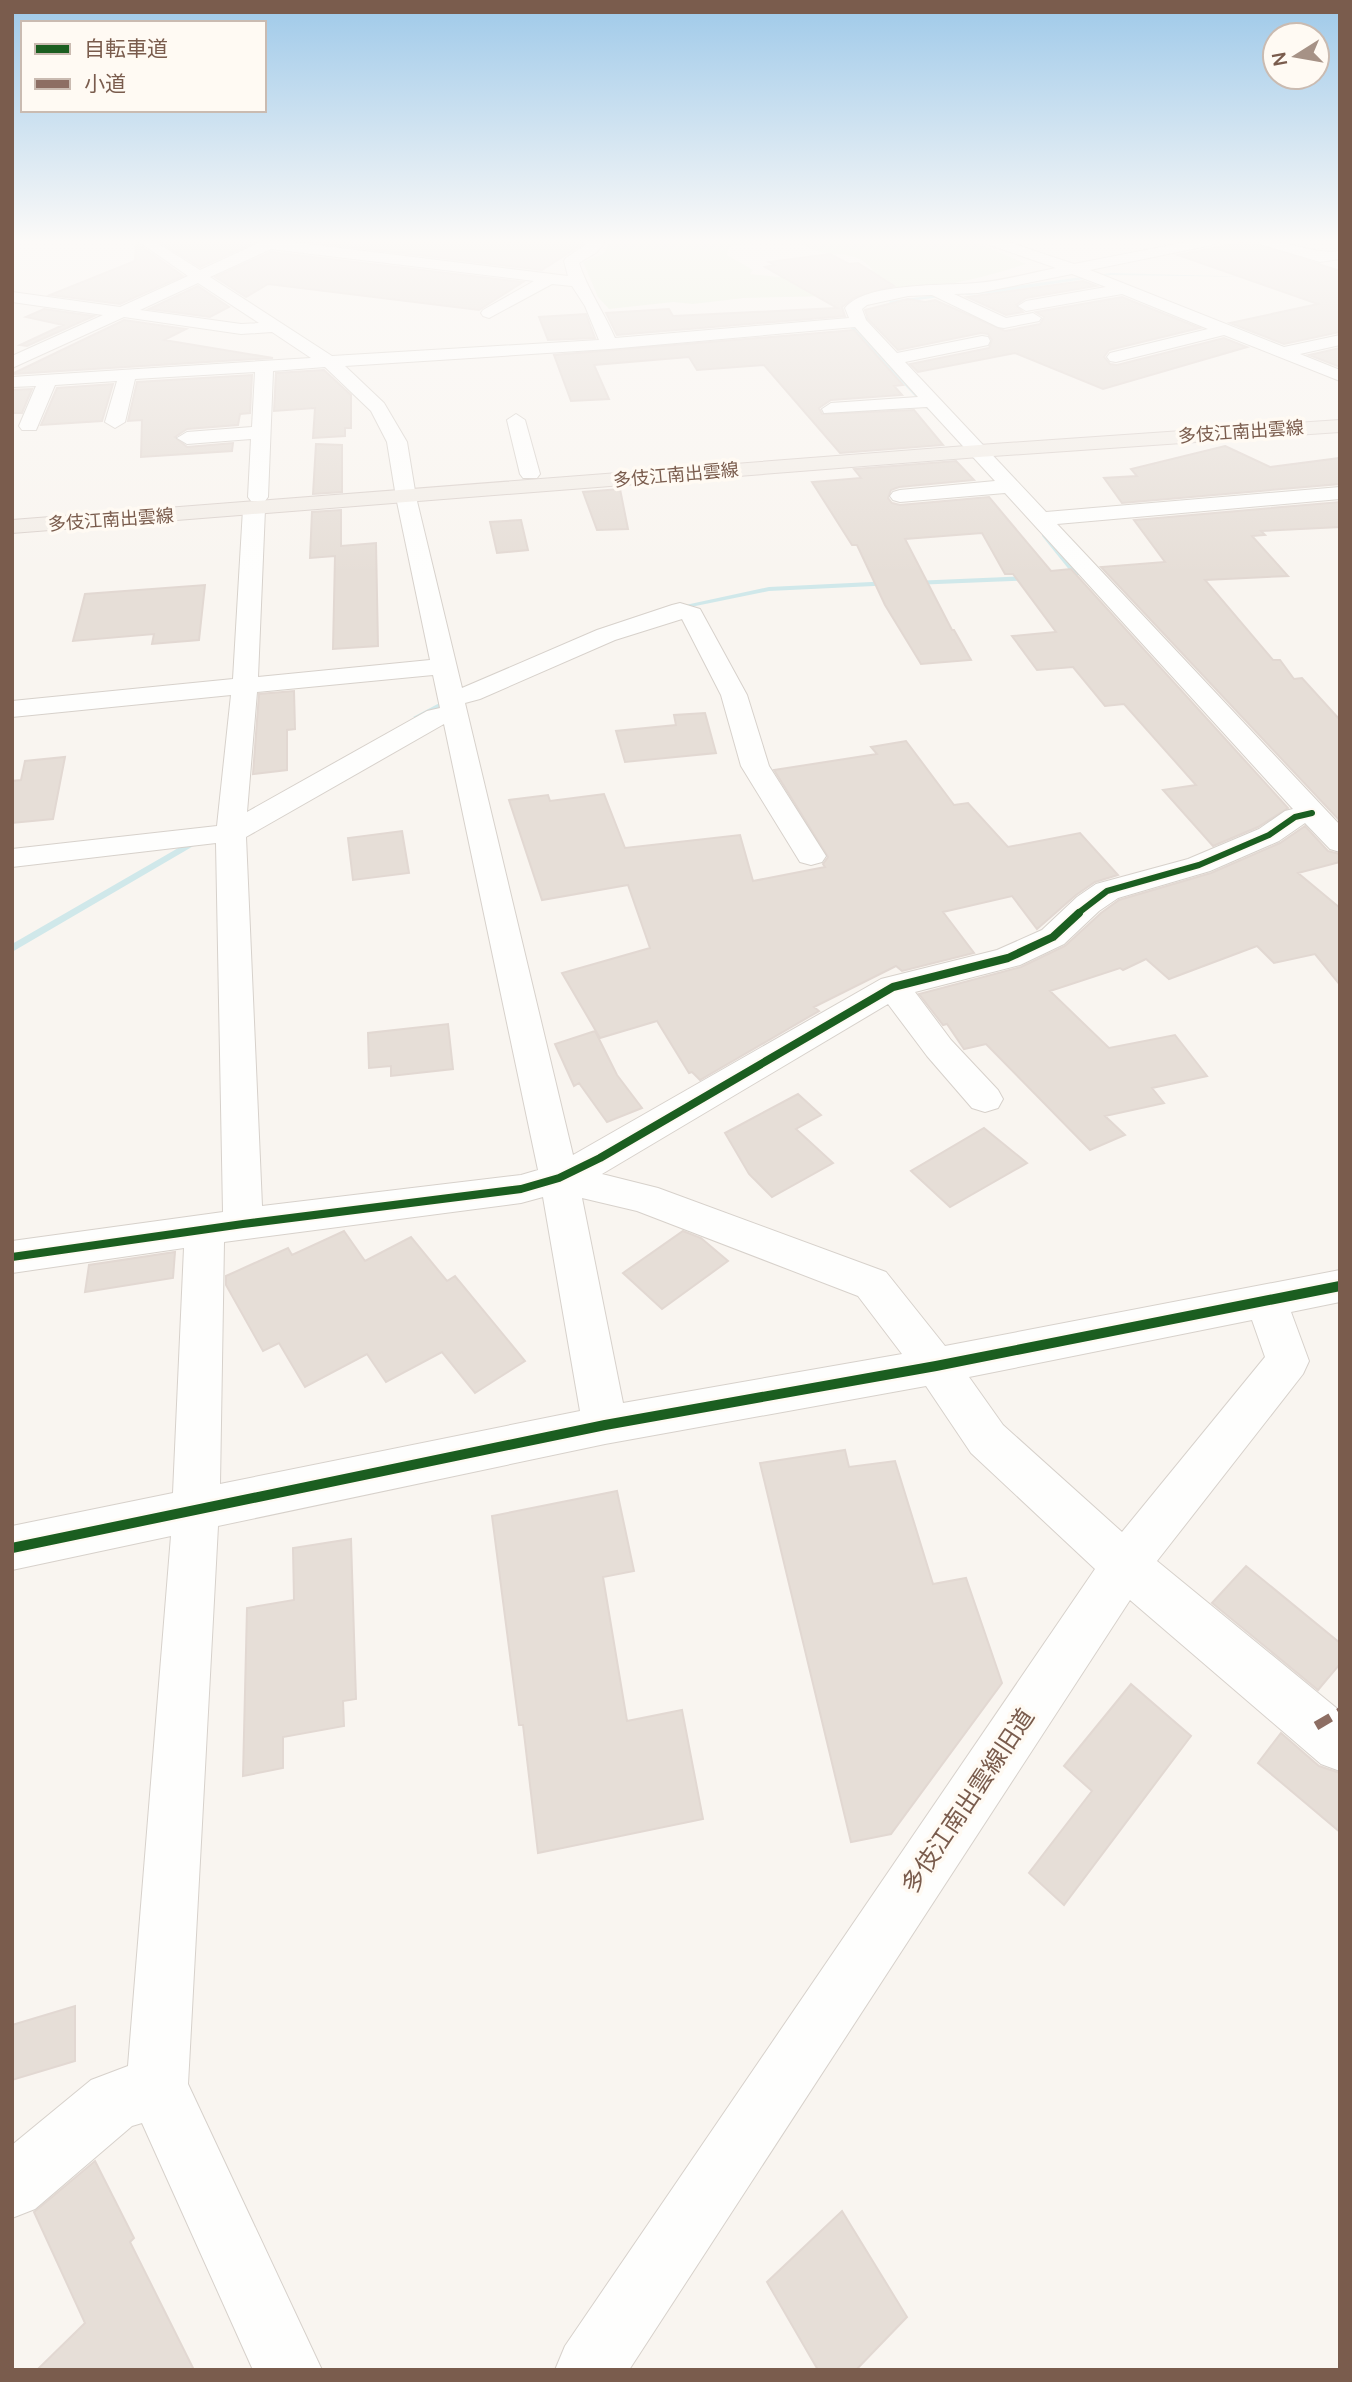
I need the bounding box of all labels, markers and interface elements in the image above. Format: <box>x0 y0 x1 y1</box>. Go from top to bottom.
legend <box>21 21 266 112</box>
north arrow <box>1261 21 1331 91</box>
text: 自転車道 <box>84 34 168 62</box>
text: N <box>1265 50 1293 68</box>
text: 小道 <box>84 69 126 97</box>
street label: 多伎江南出雲線 <box>1177 415 1305 447</box>
street label: 多伎江南出雲線 <box>612 457 740 491</box>
street label: 多伎江南出雲線 <box>47 503 175 535</box>
street label: 多伎江南出雲線旧道 <box>893 1701 1041 1899</box>

